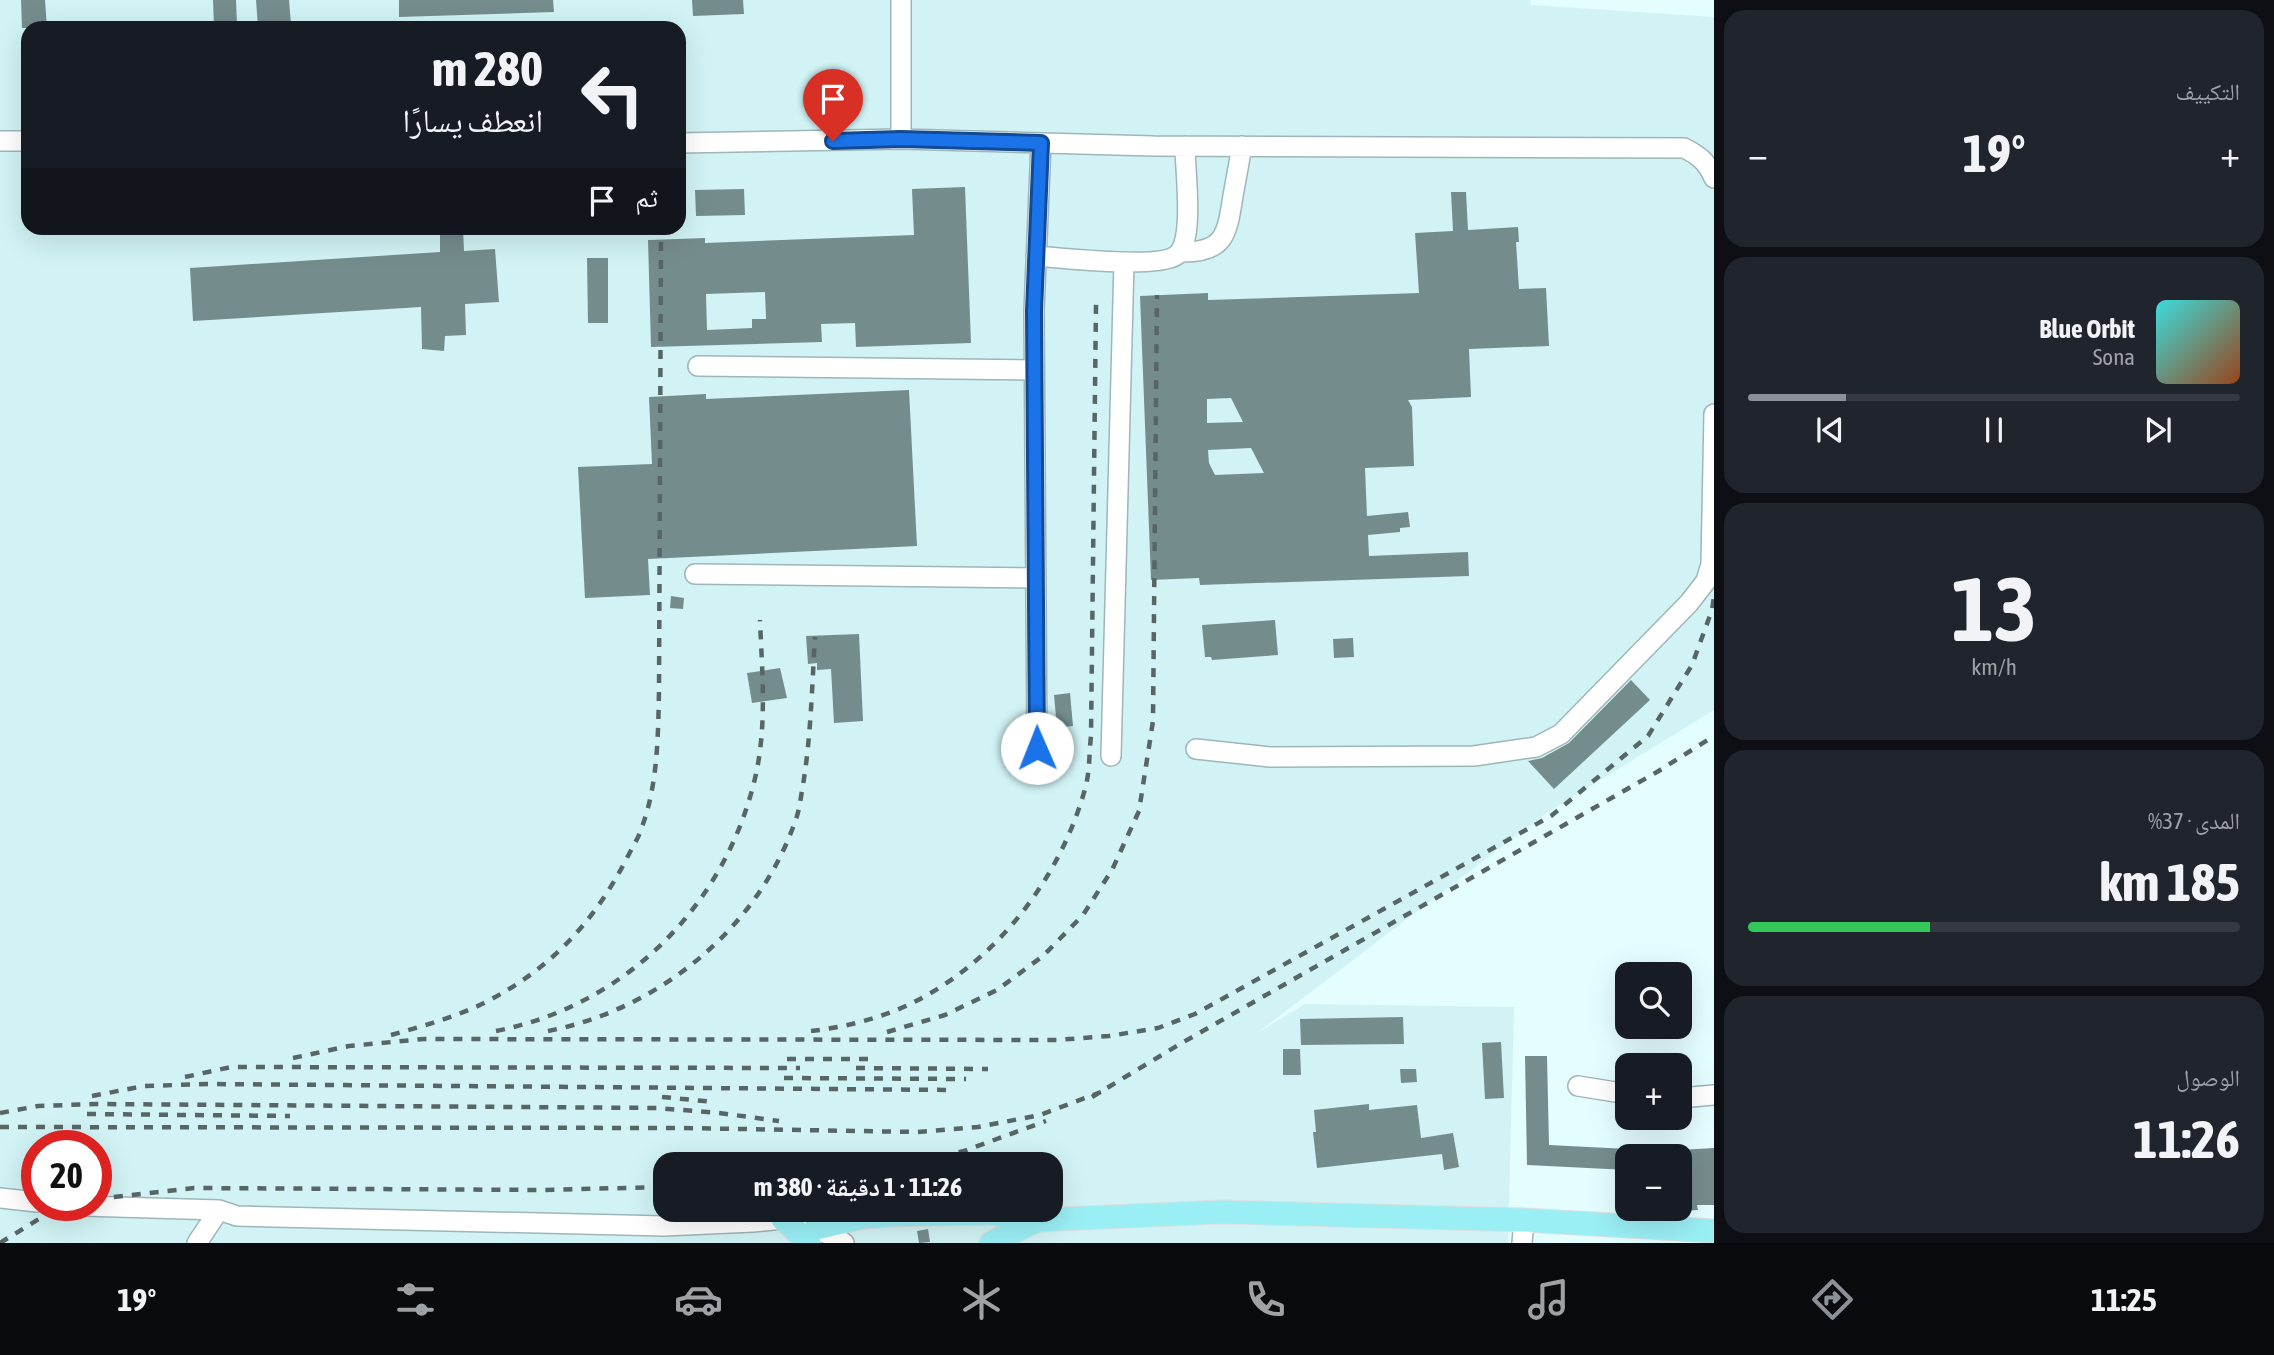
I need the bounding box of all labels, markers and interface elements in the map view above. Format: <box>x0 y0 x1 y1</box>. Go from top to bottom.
text: 280 m <box>432 40 543 96</box>
icon: left <box>567 49 658 140</box>
pin <box>803 69 863 141</box>
text: التكييف <box>2175 79 2240 105</box>
icon: arrive <box>814 80 852 118</box>
text: انعطف يسارًا <box>402 102 543 139</box>
text: 19° <box>1962 123 2026 183</box>
text: − <box>1748 132 1768 175</box>
text: + <box>2220 132 2240 175</box>
icon: arrive <box>583 182 621 220</box>
text: ثم <box>635 183 658 213</box>
text: Blue Orbit <box>2039 314 2135 344</box>
text: Sona <box>2093 344 2135 370</box>
icon: previous <box>1811 411 1849 449</box>
icon: pause <box>1975 411 2013 449</box>
icon: next <box>2139 411 2177 449</box>
text: 13 <box>1951 556 2037 660</box>
text: km/h <box>1971 654 2017 680</box>
position arrow <box>1000 711 1074 785</box>
text: المدى · 37% <box>2148 808 2240 834</box>
text: 185 km <box>2099 852 2240 912</box>
map controls <box>1615 962 1692 1221</box>
button: search <box>1615 962 1692 1039</box>
button: + <box>1615 1053 1692 1130</box>
text: الوصول <box>2176 1065 2240 1091</box>
text: 11:26 <box>2133 1109 2240 1169</box>
speed limit sign: 20 <box>21 1130 112 1221</box>
button: − <box>1615 1144 1692 1221</box>
text: 11:26 · 1 دقيقة · 380 m <box>754 1172 962 1202</box>
icon: filters <box>391 1275 440 1324</box>
icon: car <box>674 1275 723 1324</box>
icon: climate <box>957 1275 1006 1324</box>
icon: phone <box>1241 1275 1290 1324</box>
icon: music <box>1524 1275 1573 1324</box>
icon: directions <box>1808 1275 1857 1324</box>
text: 19° <box>117 1281 156 1318</box>
text: 11:25 <box>2091 1281 2157 1318</box>

